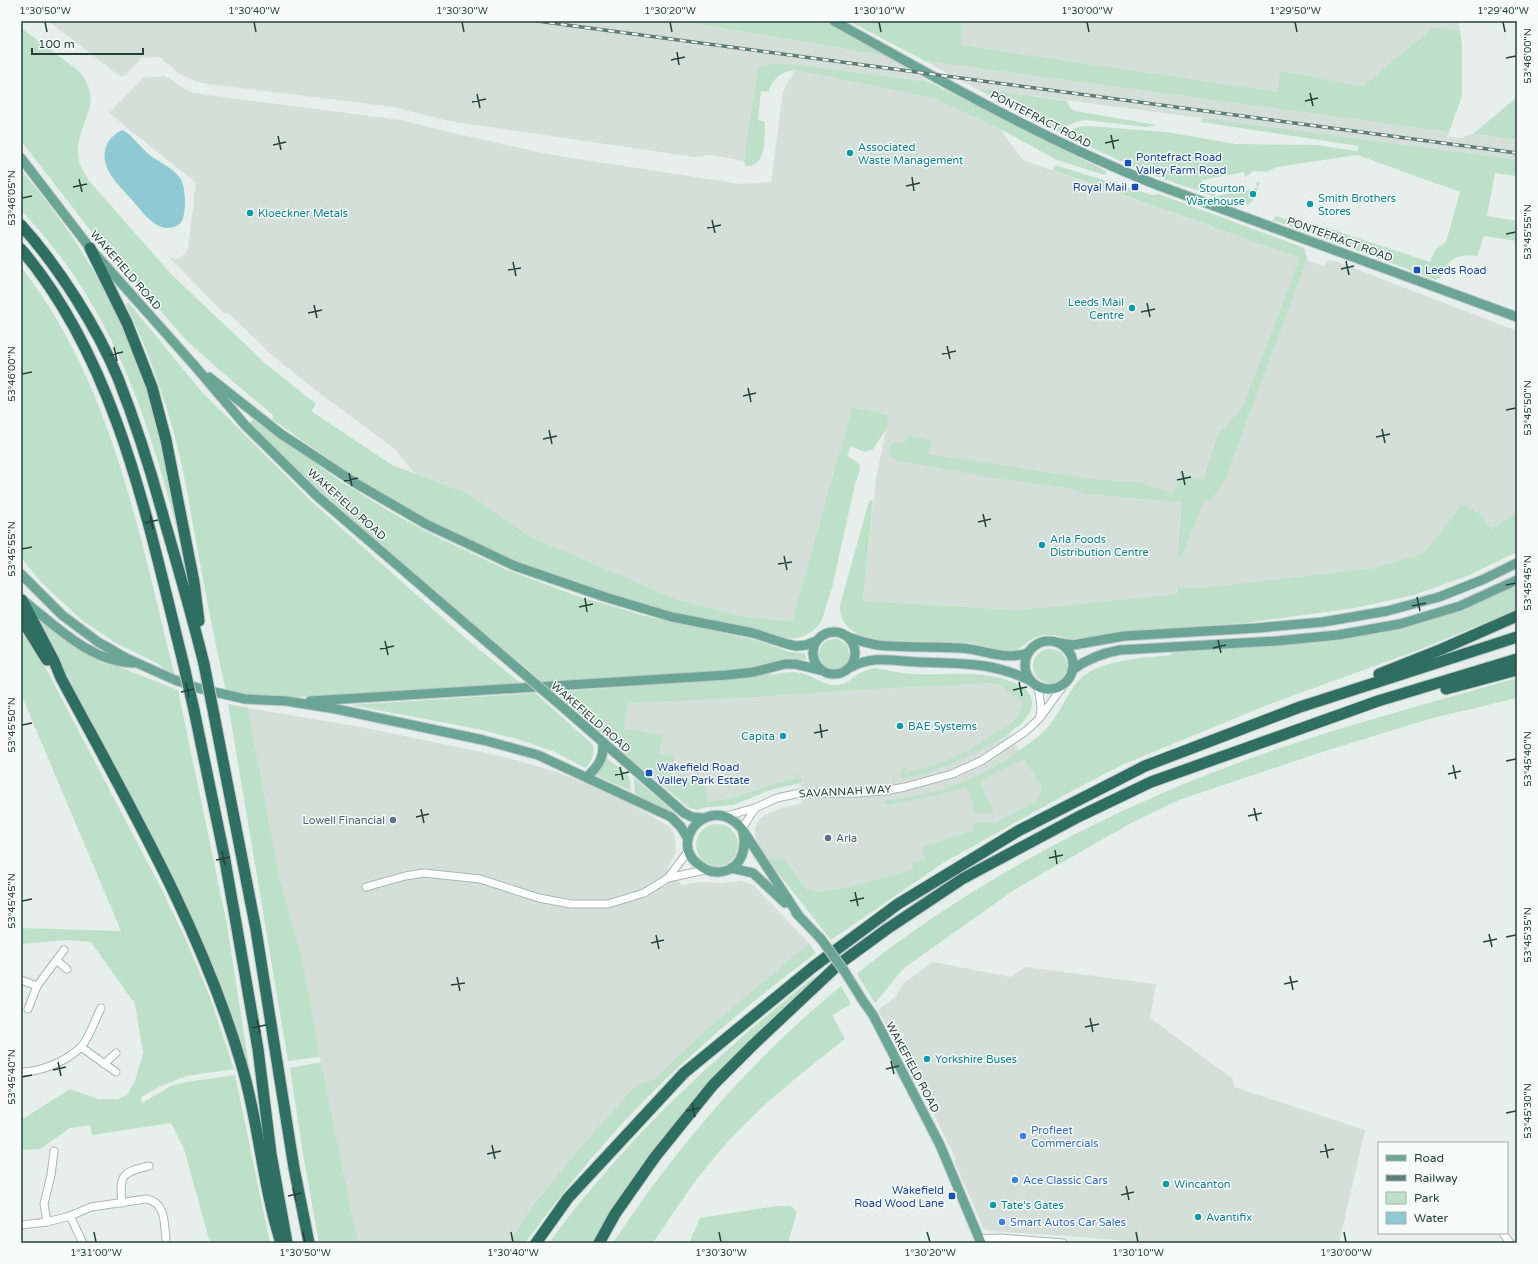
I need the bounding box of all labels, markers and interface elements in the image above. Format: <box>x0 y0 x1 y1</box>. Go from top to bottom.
text: 1°30'50"W <box>19 5 71 17</box>
text: 1°30'40"W <box>228 5 280 17</box>
text: 1°30'30"W <box>436 5 488 17</box>
text: 1°30'20"W <box>644 5 696 17</box>
text: 1°30'10"W <box>853 5 905 17</box>
text: 1°30'00"W <box>1061 5 1113 17</box>
text: 1°29'50"W <box>1269 5 1321 17</box>
text: 1°29'40"W <box>1477 5 1529 17</box>
text: 53°46'00"N <box>1522 28 1534 84</box>
scale bar <box>32 30 143 56</box>
text: 100 m <box>38 37 75 51</box>
street label: PONTEFRACT ROAD <box>988 88 1093 151</box>
place label: Associated Waste Management <box>858 141 963 167</box>
marker: Associated Waste Management <box>845 148 855 158</box>
place label: Pontefract Road Valley Farm Road <box>1136 151 1227 177</box>
marker: Pontefract Road Valley Farm Road <box>1123 158 1133 168</box>
text: 53°46'05"N <box>6 170 18 226</box>
place label: Royal Mail <box>1073 181 1127 194</box>
marker: Royal Mail <box>1130 182 1140 192</box>
place label: Stourton Warehouse <box>1186 182 1245 208</box>
marker: Stourton Warehouse <box>1248 189 1258 199</box>
place label: Smith Brothers Stores <box>1318 192 1396 218</box>
marker: Smith Brothers Stores <box>1305 199 1315 209</box>
text: 53°45'55"N <box>1522 204 1534 260</box>
place label: Kloeckner Metals <box>258 207 348 220</box>
marker: Kloeckner Metals <box>245 208 255 218</box>
street label: PONTEFRACT ROAD <box>1285 214 1395 265</box>
street label: WAKEFIELD ROAD <box>88 228 164 313</box>
place label: Leeds Road <box>1425 264 1487 277</box>
marker: Leeds Road <box>1412 265 1422 275</box>
place label: Leeds Mail Centre <box>1068 296 1124 322</box>
marker: Leeds Mail Centre <box>1127 303 1137 313</box>
text: 53°46'00"N <box>6 346 18 402</box>
text: 53°45'50"N <box>1522 380 1534 436</box>
street label: WAKEFIELD ROAD <box>305 466 389 543</box>
text: 53°45'55"N <box>6 521 18 577</box>
place label: Arla Foods Distribution Centre <box>1050 533 1149 559</box>
marker: Arla Foods Distribution Centre <box>1037 540 1047 550</box>
text: 53°45'45"N <box>1522 555 1534 611</box>
street label: WAKEFIELD ROAD <box>548 679 633 755</box>
text: 53°45'50"N <box>6 697 18 753</box>
place label: BAE Systems <box>908 720 977 733</box>
marker: BAE Systems <box>895 721 905 731</box>
place label: Capita <box>741 730 775 743</box>
marker: Capita <box>778 731 788 741</box>
text: 53°45'40"N <box>1522 731 1534 787</box>
place label: Wakefield Road Valley Park Estate <box>657 761 750 787</box>
marker: Wakefield Road Valley Park Estate <box>644 768 654 778</box>
street label: SAVANNAH WAY <box>798 783 892 800</box>
place label: Lowell Financial <box>302 814 385 827</box>
marker: Lowell Financial <box>388 815 398 825</box>
place label: Arla <box>836 832 857 845</box>
marker: Arla <box>823 833 833 843</box>
text: 53°45'45"N <box>6 873 18 929</box>
text: 53°45'35"N <box>1522 907 1534 963</box>
street label: WAKEFIELD ROAD <box>883 1020 942 1115</box>
text: 53°45'40"N <box>6 1049 18 1105</box>
place label: Yorkshire Buses <box>935 1053 1017 1066</box>
marker: Yorkshire Buses <box>922 1054 932 1064</box>
text: 53°45'30"N <box>1522 1083 1534 1139</box>
place label: Profleet Commercials <box>1031 1124 1098 1150</box>
marker: Profleet Commercials <box>1018 1131 1028 1141</box>
legend <box>1378 1142 1508 1234</box>
text: Road <box>1414 1151 1444 1165</box>
text: Railway <box>1414 1171 1458 1185</box>
place label: Ace Classic Cars <box>1023 1174 1108 1187</box>
marker: Ace Classic Cars <box>1010 1175 1020 1185</box>
place label: Wincanton <box>1174 1178 1231 1191</box>
marker: Wincanton <box>1161 1179 1171 1189</box>
place label: Wakefield Road Wood Lane <box>854 1184 944 1210</box>
marker: Wakefield Road Wood Lane <box>947 1191 957 1201</box>
text: Park <box>1414 1191 1440 1205</box>
place label: Tate's Gates <box>1001 1199 1064 1212</box>
marker: Tate's Gates <box>988 1200 998 1210</box>
place label: Avantifix <box>1206 1211 1252 1224</box>
text: Water <box>1414 1211 1449 1225</box>
marker: Avantifix <box>1193 1212 1203 1222</box>
place label: Smart Autos Car Sales <box>1010 1216 1126 1229</box>
marker: Smart Autos Car Sales <box>997 1217 1007 1227</box>
text: 1°31'00"W <box>70 1247 122 1259</box>
text: 1°30'50"W <box>279 1247 331 1259</box>
text: 1°30'40"W <box>487 1247 539 1259</box>
text: 1°30'30"W <box>695 1247 747 1259</box>
text: 1°30'20"W <box>904 1247 956 1259</box>
text: 1°30'10"W <box>1112 1247 1164 1259</box>
text: 1°30'00"W <box>1320 1247 1372 1259</box>

